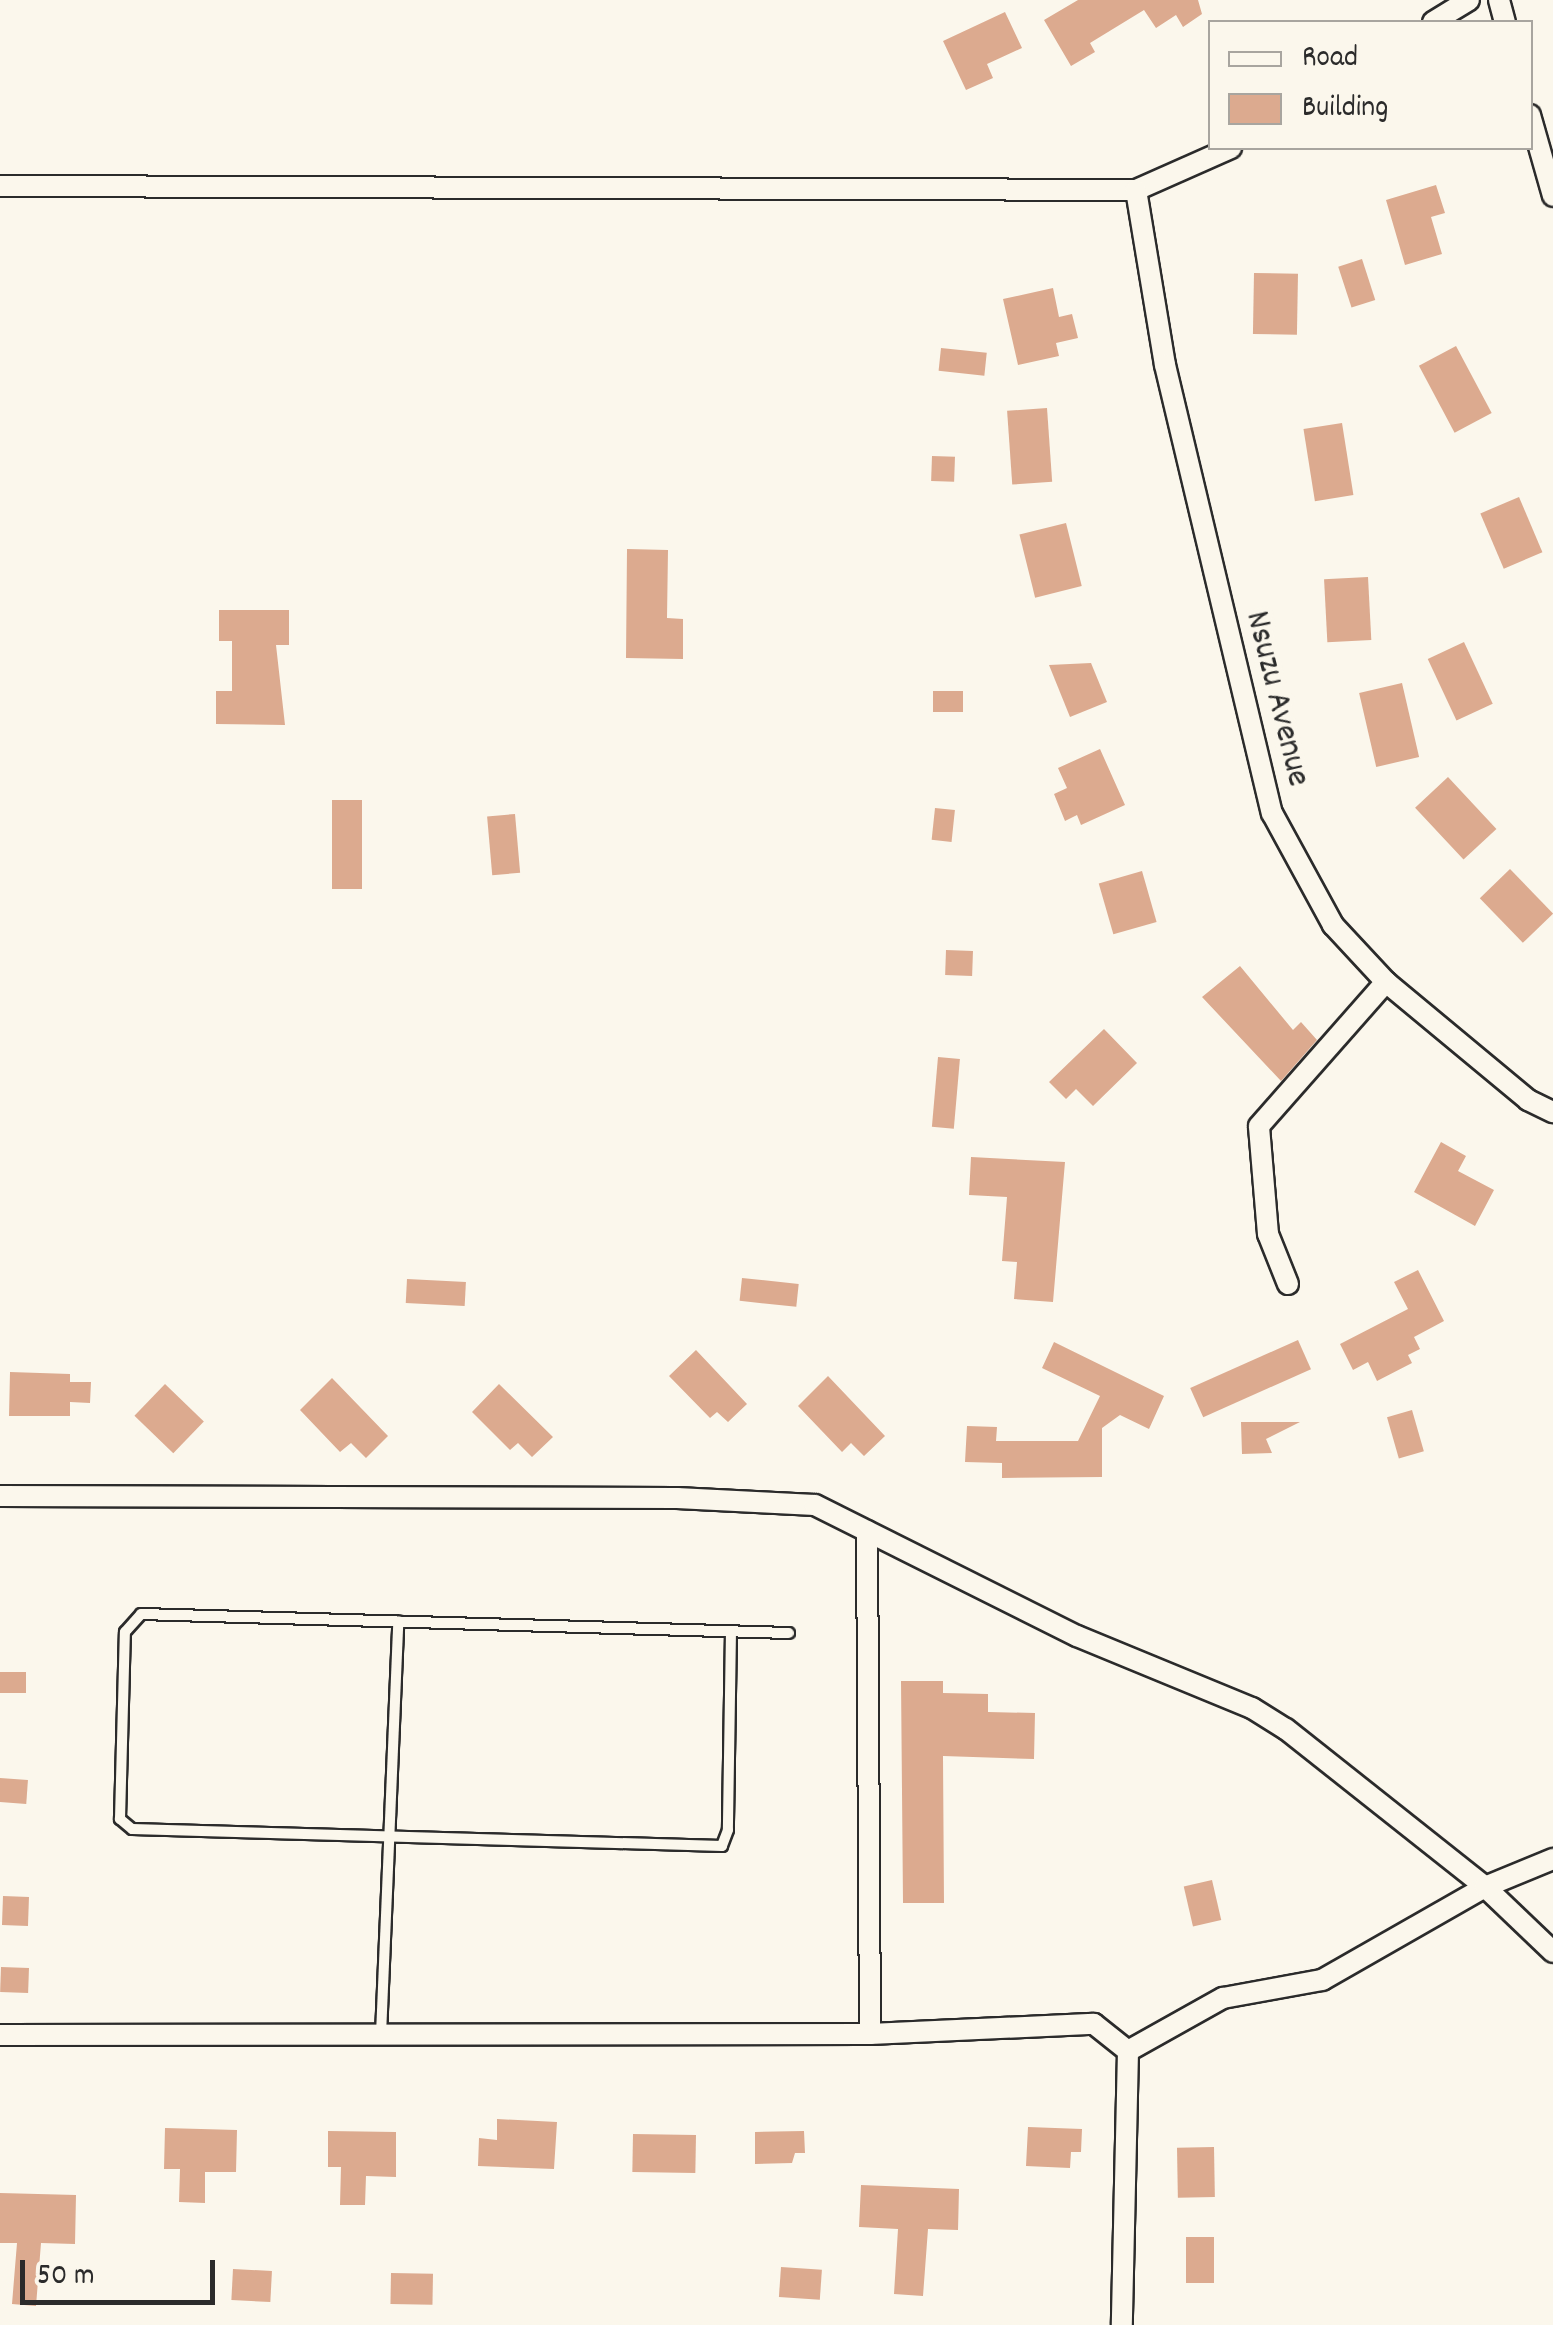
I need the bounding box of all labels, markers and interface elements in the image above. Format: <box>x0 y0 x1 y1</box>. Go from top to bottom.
legend <box>1208 20 1533 150</box>
text: Road <box>1302 38 1358 81</box>
text: Building <box>1302 88 1388 131</box>
street label: Nsuzu Avenue <box>1234 607 1318 791</box>
scale bar <box>25 2240 220 2302</box>
text: 50 m <box>37 2256 95 2299</box>

